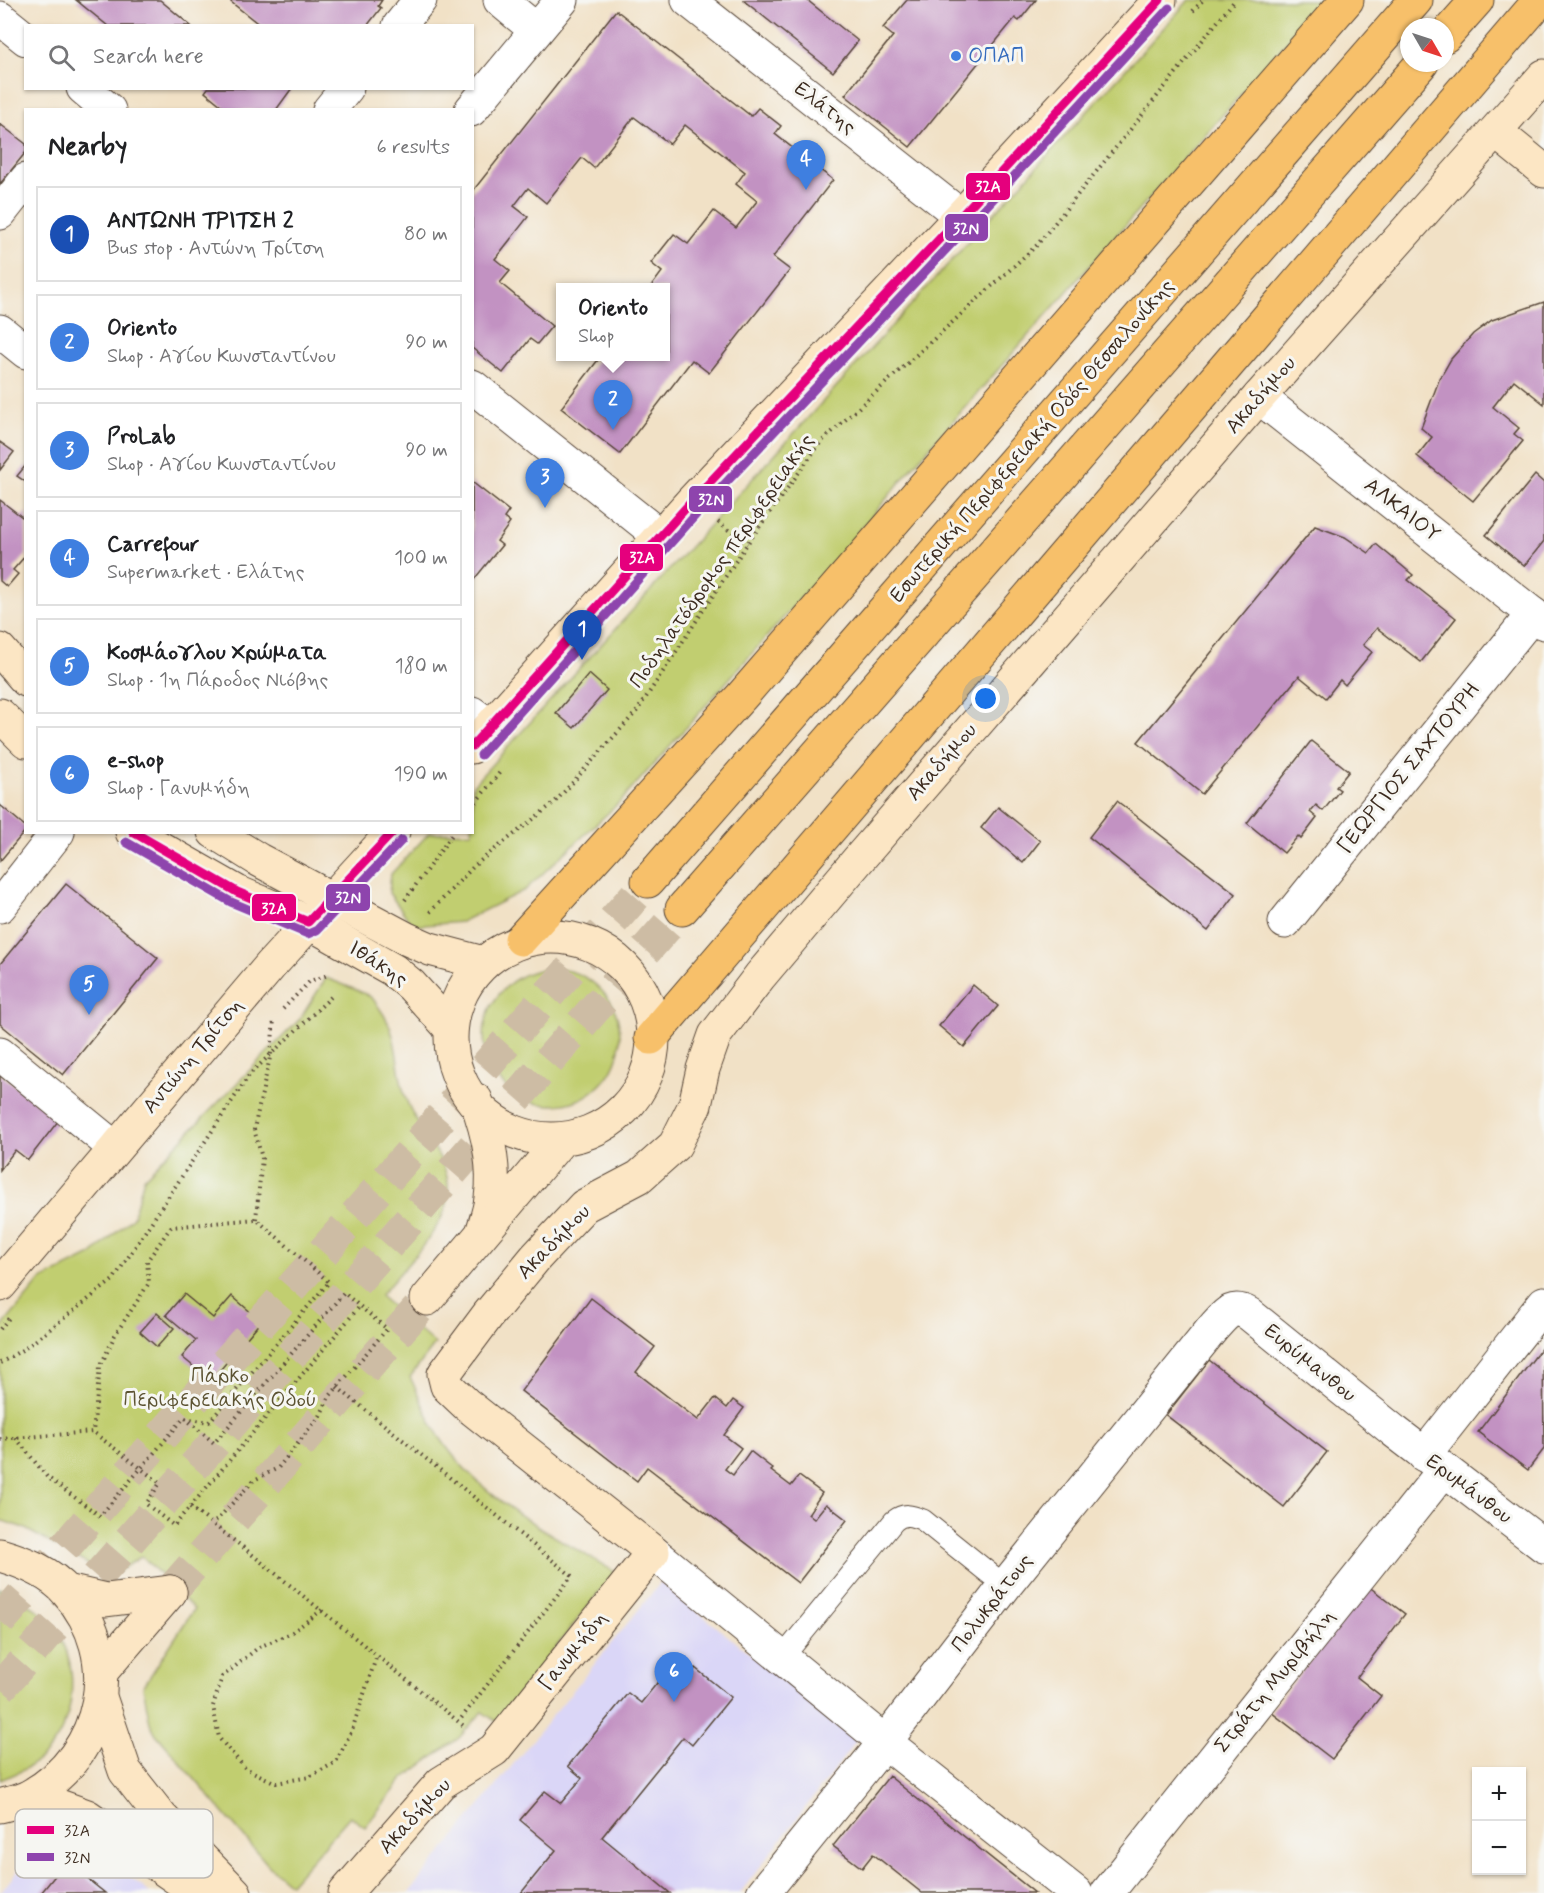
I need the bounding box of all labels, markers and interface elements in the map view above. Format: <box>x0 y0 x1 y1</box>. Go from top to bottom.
north arrow <box>1400 18 1454 72</box>
search box <box>24 24 474 90</box>
icon: search <box>45 41 78 74</box>
place label: ΟΠΑΠ <box>968 42 1024 70</box>
text: Search here <box>93 43 204 71</box>
marker: ΟΠΑΠ <box>949 49 963 63</box>
street label: Ελάτης <box>788 75 862 141</box>
text: Nearby <box>48 130 127 164</box>
text: 6 results <box>377 134 450 161</box>
pin: 4 <box>786 140 826 190</box>
line badge: 32Α <box>965 172 1011 201</box>
text: 32Α <box>975 177 1001 198</box>
text: ΑΝΤΩΝΗ ΤΡΙΤΣΗ 2 <box>107 207 294 235</box>
line badge: 32Ν <box>944 213 989 242</box>
text: 32Ν <box>953 219 979 240</box>
text: 1 <box>65 221 74 248</box>
text: 80 m <box>404 221 448 248</box>
text: Bus stop · Αντώνη Τρίτση <box>107 235 325 262</box>
street label: Εσωτερική Περιφερειακή Οδός Θεσσαλονίκης <box>884 273 1180 609</box>
popup <box>556 283 670 361</box>
text: Oriento <box>578 295 648 323</box>
text: Oriento <box>107 315 177 343</box>
text: Shop <box>578 323 615 350</box>
text: 2 <box>65 329 74 356</box>
text: 90 m <box>405 329 448 356</box>
text: Shop · Αγίου Κωνσταντίνου <box>107 343 336 370</box>
street label: Ακαδήμου <box>1219 350 1303 440</box>
pin: 2 <box>594 380 632 430</box>
text: ProLab <box>107 423 176 451</box>
street label: Ποδηλατόδρομος περιφερειακής <box>623 428 821 694</box>
text: 3 <box>65 437 74 464</box>
text: 90 m <box>405 437 448 464</box>
text: Shop · Αγίου Κωνσταντίνου <box>107 451 336 478</box>
pin: 3 <box>526 458 564 508</box>
street label: ΑΛΚΑΙΟΥ <box>1358 471 1446 549</box>
line badge: 32Ν <box>688 485 733 513</box>
text: 32Ν <box>698 490 724 511</box>
text: Carrefour <box>107 531 199 559</box>
line badge: 32Α <box>619 543 664 572</box>
text: 4 <box>64 545 75 572</box>
text: 100 m <box>394 545 448 572</box>
text: 32Α <box>629 548 655 569</box>
text: Supermarket · Ελάτης <box>107 559 305 586</box>
pin: 1 <box>562 610 602 660</box>
text: Κοσμάογλου Χρώματα <box>107 639 327 667</box>
text: 5 <box>64 653 76 680</box>
text: 180 m <box>395 653 448 680</box>
text: Shop · 1η Πάροδος Νιόβης <box>107 667 328 694</box>
street label: ΓΕΩΡΓΙΟΣ ΣΑΧΤΟΥΡΗ <box>1331 676 1487 860</box>
your location <box>971 684 1000 713</box>
street label: Ακαδήμου <box>900 717 984 807</box>
text: e-shop <box>107 747 164 775</box>
text: 6 <box>64 761 75 788</box>
text: 190 m <box>394 761 448 788</box>
text: Shop · Γανυμήδη <box>107 775 250 802</box>
line badge: 32Ν <box>325 883 371 912</box>
text: 32Ν <box>335 888 361 909</box>
line badge: 32Α <box>251 893 297 922</box>
text: 32Α <box>261 899 287 920</box>
street label: Ιθάκης <box>343 934 413 994</box>
pin: 5 <box>70 966 109 1015</box>
street label: Αντώνη Τρίτση <box>136 992 250 1120</box>
street label: Ακαδήμου <box>511 1198 597 1286</box>
street label: Ευρύμανθου <box>1258 1317 1362 1409</box>
park label: Πάρκο Περιφερειακής Οδού <box>123 1362 317 1414</box>
street label: Ερυμάνθου <box>1420 1447 1518 1531</box>
street label: Πολυκράτους <box>945 1548 1039 1658</box>
street label: Στράτη Μυριβήλη <box>1208 1603 1342 1759</box>
street label: Γανυμήδη <box>532 1605 614 1697</box>
pin: 6 <box>654 1652 694 1702</box>
map controls <box>1472 1767 1526 1875</box>
button: + <box>1472 1767 1526 1821</box>
street label: Ακαδήμου <box>373 1772 457 1860</box>
legend <box>15 1809 213 1878</box>
text: 32Α <box>64 1821 90 1842</box>
button: − <box>1472 1821 1526 1875</box>
text: 32Ν <box>64 1848 90 1869</box>

